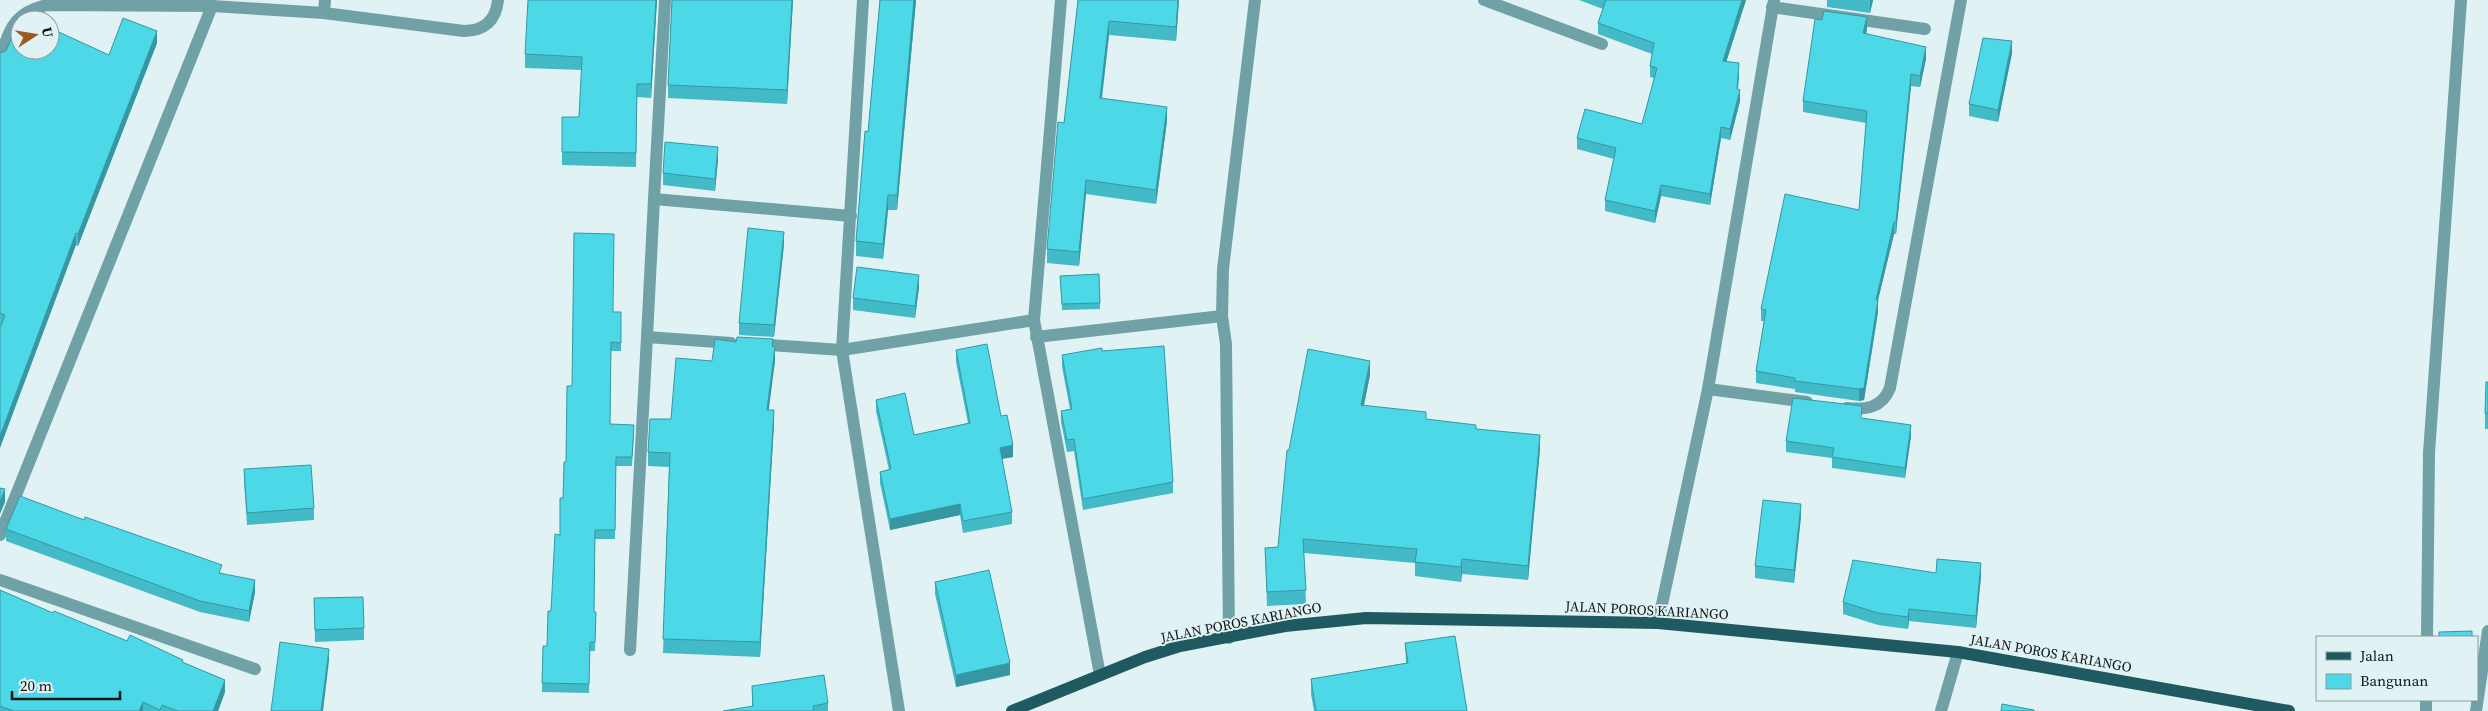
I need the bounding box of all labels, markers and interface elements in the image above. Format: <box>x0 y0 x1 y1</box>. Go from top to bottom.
north arrow <box>10 10 60 60</box>
text: U <box>37 25 59 39</box>
street label: JALAN POROS KARIANGO <box>1564 596 1729 624</box>
street label: JALAN POROS KARIANGO <box>1158 597 1323 648</box>
street label: JALAN POROS KARIANGO <box>1968 629 2133 677</box>
legend <box>2316 636 2478 701</box>
text: Jalan <box>2359 645 2394 666</box>
scale bar <box>12 668 120 700</box>
text: Bangunan <box>2360 670 2428 691</box>
text: 20 m <box>20 675 52 696</box>

